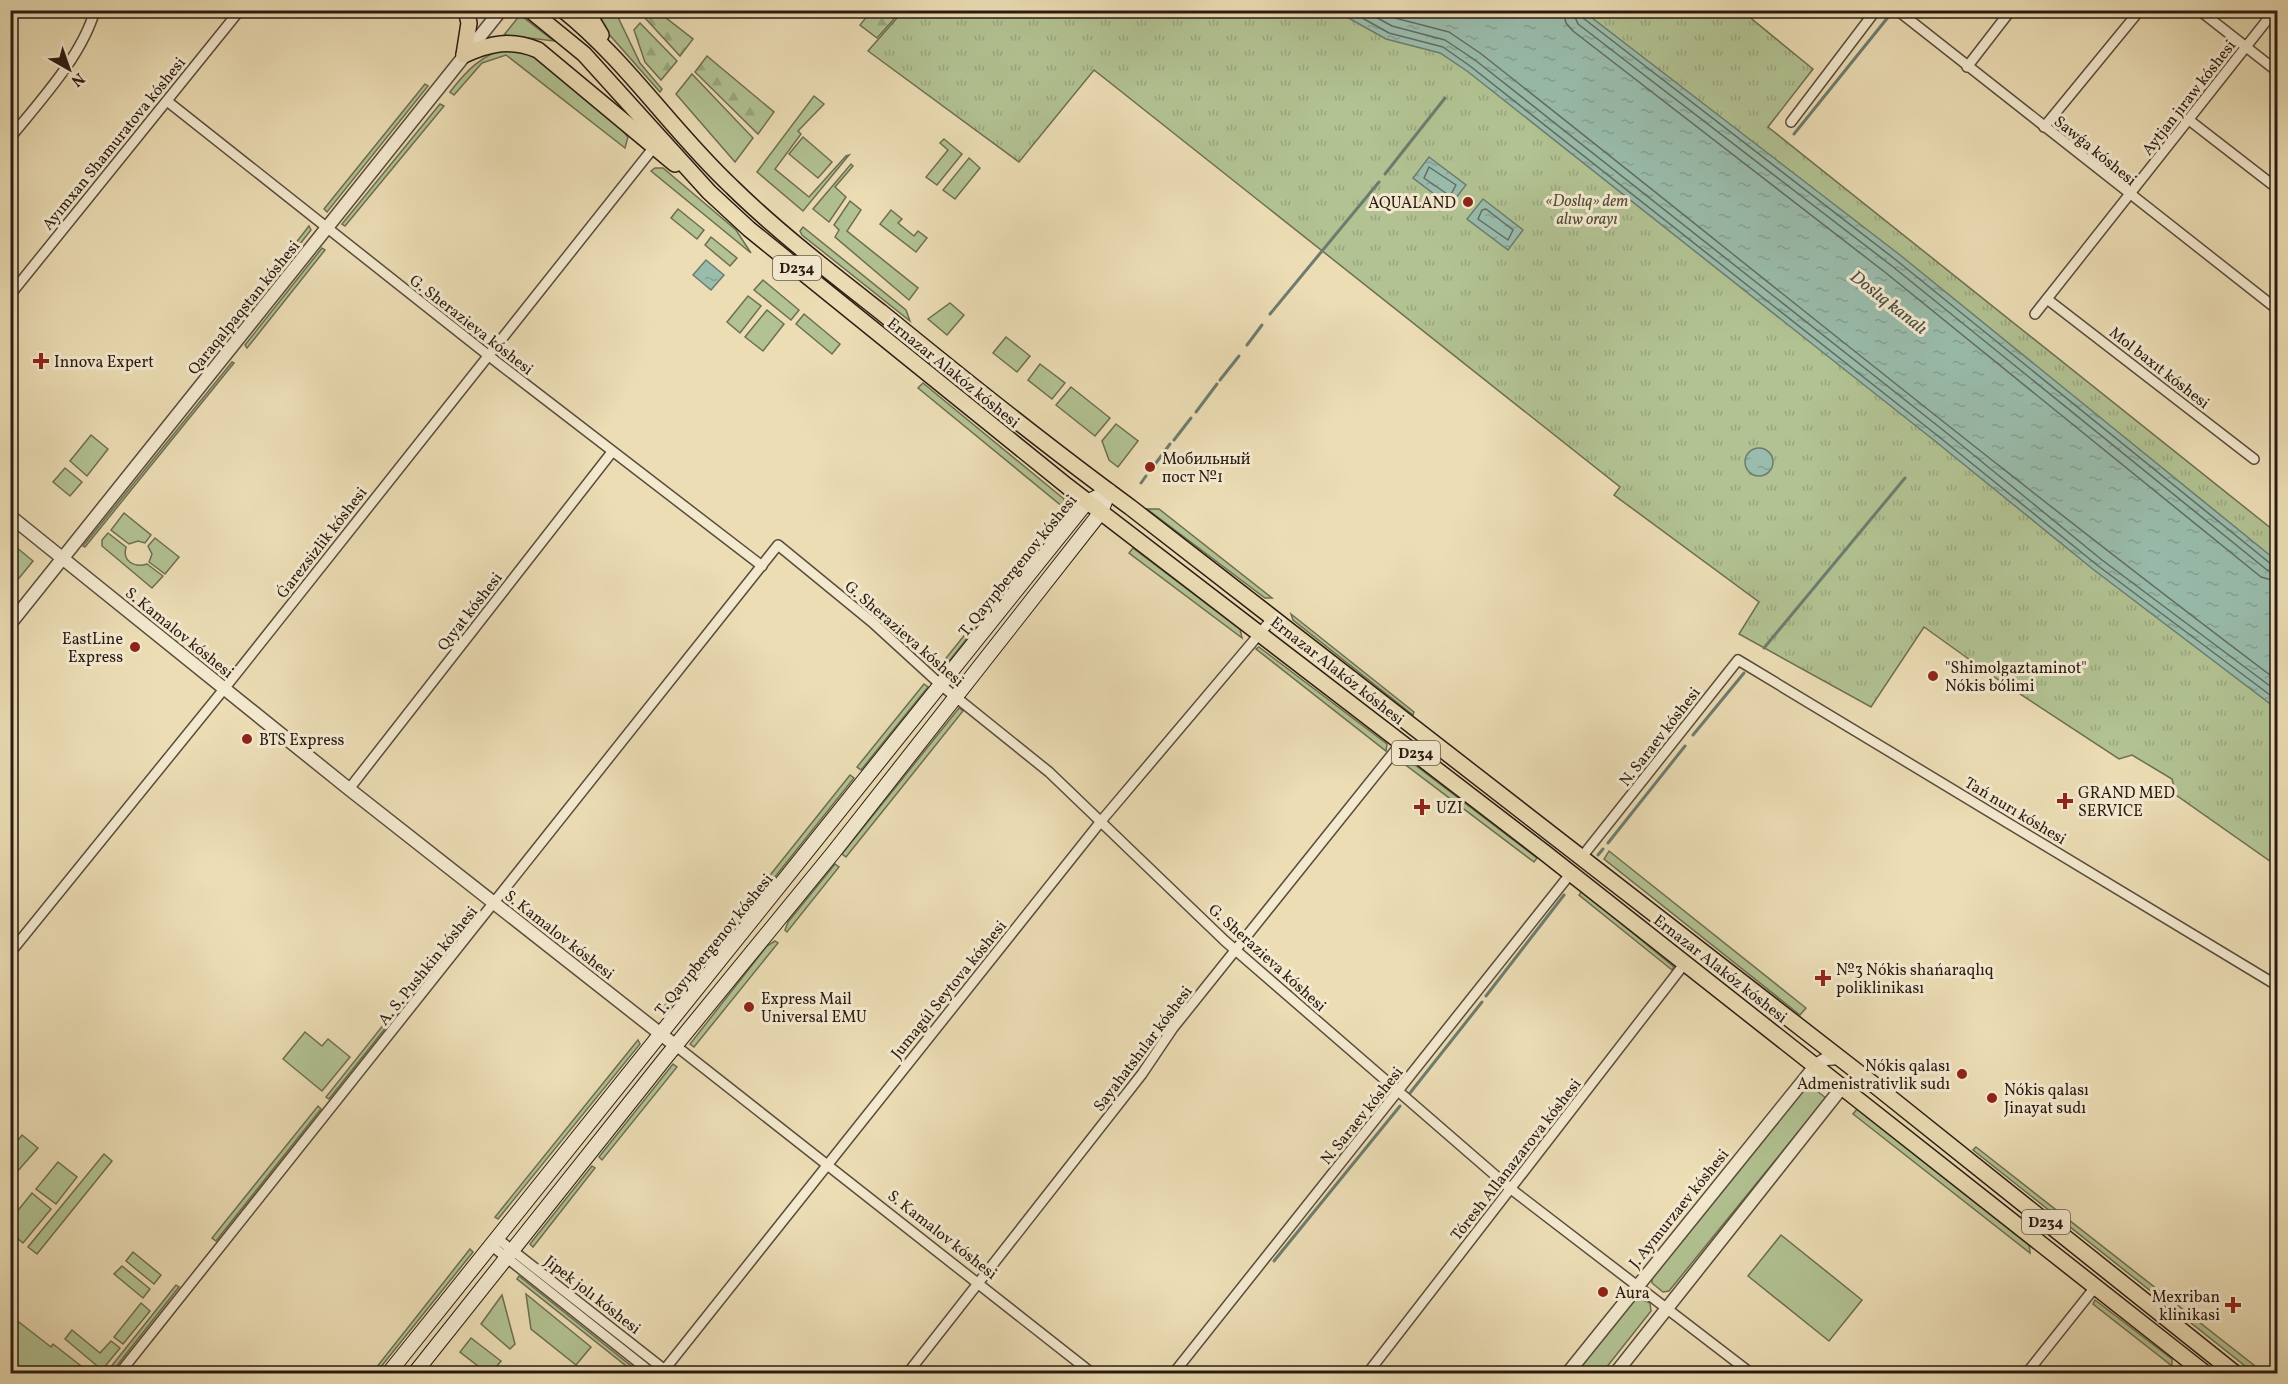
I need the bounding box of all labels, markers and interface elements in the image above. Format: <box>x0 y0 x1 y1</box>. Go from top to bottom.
street label: Aytjan jıraw kóshesi <box>2137 36 2242 161</box>
north arrow <box>39 39 99 99</box>
street label: Ayımxan Shamuratova kóshesi <box>38 53 191 236</box>
text: N <box>66 67 89 91</box>
street label: Sawǵa kóshesi <box>2049 111 2141 192</box>
park label: «Doslıq» dem alıw orayı <box>1546 191 1628 231</box>
place label: AQUALAND <box>1368 193 1456 215</box>
marker: AQUALAND <box>1461 195 1475 209</box>
street label: Qaraqalpaqstan kóshesi <box>183 236 306 380</box>
road number: D234 <box>773 256 821 280</box>
water label: Doslıq kanalı <box>1844 265 1932 341</box>
street label: G. Sherazieva kóshesi <box>404 270 537 381</box>
street label: Ernazar Alakóz kóshesi <box>882 313 1024 434</box>
street label: Mol baxıt kóshesi <box>2104 322 2214 415</box>
marker: Innova Expert <box>32 352 50 370</box>
place label: Innova Expert <box>54 352 154 374</box>
place label: Мобильный пост №1 <box>1162 449 1251 489</box>
marker: Мобильный пост №1 <box>1143 460 1157 474</box>
street label: Ǵarezsizlik kóshesi <box>271 482 373 604</box>
street label: T. Qayıpbergenov kóshesi <box>954 490 1083 642</box>
street label: Qıyat kóshesi <box>433 568 508 656</box>
street label: G. Sherazieva kóshesi <box>839 576 968 693</box>
street label: S. Kamalov kóshesi <box>120 583 238 684</box>
street label: Ernazar Alakóz kóshesi <box>1265 612 1409 731</box>
place label: EastLine Express <box>62 629 123 669</box>
marker: EastLine Express <box>128 640 142 654</box>
place label: "Shimolgaztaminot" Nókis bólimi <box>1945 658 2087 698</box>
marker: "Shimolgaztaminot" Nókis bólimi <box>1926 669 1940 683</box>
street label: N. Saraev kóshesi <box>1615 683 1706 791</box>
place label: BTS Express <box>259 730 345 752</box>
marker: BTS Express <box>240 732 254 746</box>
road number: D234 <box>1392 741 1440 765</box>
street label: Tań nurı kóshesi <box>1960 773 2070 851</box>
place label: GRAND MED SERVICE <box>2078 783 2175 823</box>
marker: GRAND MED SERVICE <box>2056 792 2074 810</box>
marker: UZI <box>1413 798 1431 816</box>
place label: UZI <box>1436 798 1463 820</box>
street label: T. Qayıpbergenov kóshesi <box>650 869 779 1021</box>
street label: S. Kamalov kóshesi <box>499 886 618 986</box>
street label: G. Sherazieva kóshesi <box>1203 900 1331 1018</box>
street label: A. S. Pushkin kóshesi <box>374 902 484 1031</box>
street label: Ernazar Alakóz kóshesi <box>1648 910 1792 1029</box>
street label: Jumagúl Seytova kóshesi <box>887 916 1013 1064</box>
place label: №3 Nókis shańaraqlıq poliklinikası <box>1836 960 1994 1000</box>
marker: №3 Nókis shańaraqlıq poliklinikası <box>1814 969 1832 987</box>
street label: Sayahatshılar kóshesi <box>1089 982 1198 1117</box>
place label: Express Mail Universal EMU <box>761 989 867 1029</box>
marker: Express Mail Universal EMU <box>742 1000 756 1014</box>
place label: Nókis qalası Admenistrativlik sudı <box>1797 1056 1950 1096</box>
street label: N. Saraev kóshesi <box>1316 1062 1409 1170</box>
marker: Nókis qalası Admenistrativlik sudı <box>1955 1067 1969 1081</box>
street label: Tóresh Allanazarova kóshesi <box>1446 1074 1587 1246</box>
place label: Nókis qalası Jinayat sudı <box>2004 1080 2089 1120</box>
marker: Nókis qalası Jinayat sudı <box>1985 1091 1999 1105</box>
street label: J. Aymurzaev kóshesi <box>1624 1145 1735 1274</box>
street label: S. Kamalov kóshesi <box>882 1186 1001 1286</box>
road number: D234 <box>2022 1210 2070 1234</box>
street label: Jipek jolı kóshesi <box>539 1251 645 1340</box>
place label: Aura <box>1615 1283 1650 1305</box>
marker: Aura <box>1596 1285 1610 1299</box>
place label: Mexriban klinikasi <box>2152 1287 2220 1327</box>
marker: Mexriban klinikasi <box>2224 1296 2242 1314</box>

